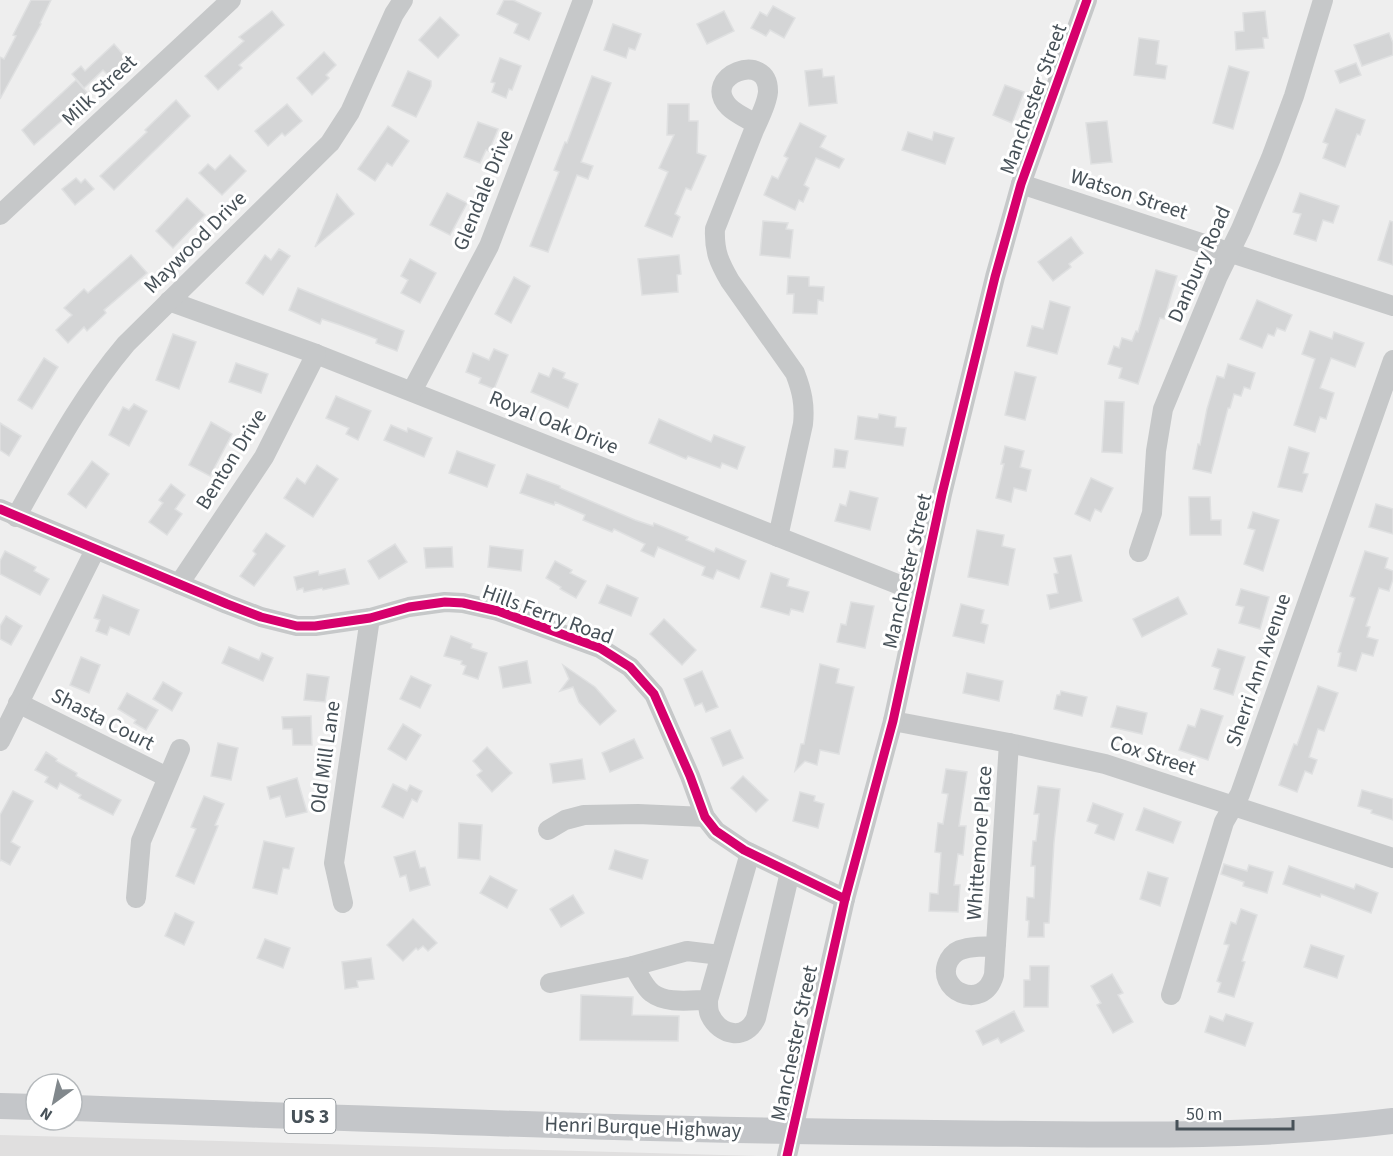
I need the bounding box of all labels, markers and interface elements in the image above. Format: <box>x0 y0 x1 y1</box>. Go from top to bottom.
street label: Manchester Street <box>992 19 1074 179</box>
street label: Milk Street <box>55 47 143 133</box>
street label: Glendale Drive <box>445 125 521 255</box>
street label: Watson Street <box>1066 161 1192 227</box>
street label: Maywood Drive <box>137 184 253 300</box>
street label: Danbury Road <box>1160 201 1238 327</box>
street label: Royal Oak Drive <box>485 382 623 462</box>
street label: Benton Drive <box>188 403 274 515</box>
street label: Manchester Street <box>875 490 939 652</box>
street label: Hills Ferry Road <box>478 576 618 652</box>
street label: Sherri Ann Avenue <box>1218 589 1298 751</box>
street label: Shasta Court <box>46 680 160 758</box>
street label: Old Mill Lane <box>302 699 348 815</box>
street label: Cox Street <box>1106 727 1200 783</box>
street label: Whittemore Place <box>959 765 999 921</box>
street label: Manchester Street <box>763 962 825 1124</box>
north arrow <box>24 1072 84 1132</box>
scale bar <box>1177 1093 1292 1131</box>
road number: US 3 <box>284 1099 336 1133</box>
text: N <box>36 1102 57 1126</box>
text: 50 m <box>1186 1102 1222 1127</box>
street label: Henri Burque Highway <box>544 1109 742 1145</box>

